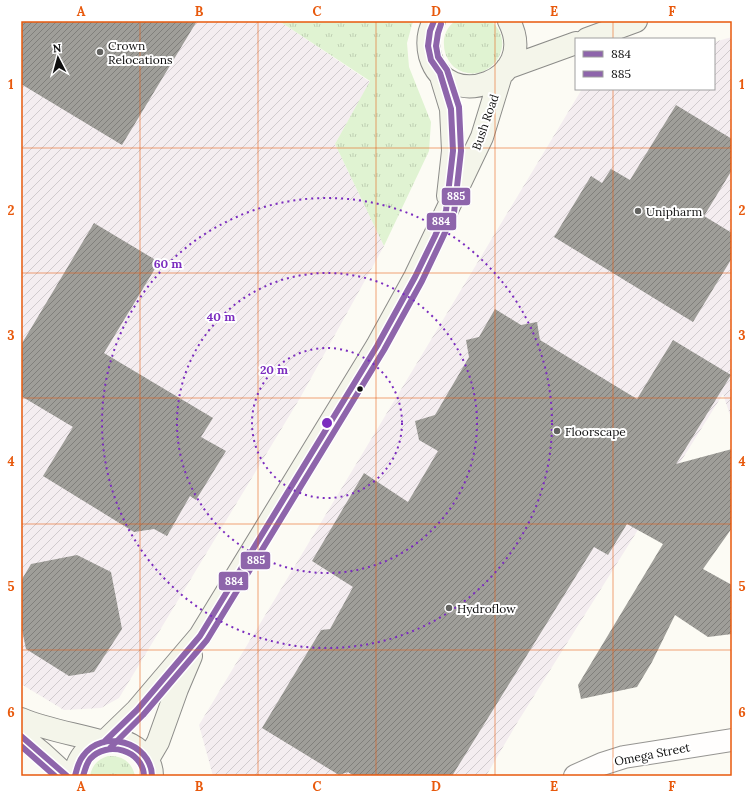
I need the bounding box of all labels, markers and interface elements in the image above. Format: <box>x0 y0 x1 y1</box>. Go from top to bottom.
text: A <box>77 3 86 20</box>
text: B <box>195 3 204 20</box>
text: C <box>313 3 322 20</box>
text: D <box>431 3 441 20</box>
text: E <box>550 3 558 20</box>
text: F <box>668 3 676 20</box>
north arrow <box>38 38 78 78</box>
place label: Crown Relocations <box>108 38 173 67</box>
legend <box>575 38 715 90</box>
text: N <box>52 41 62 55</box>
text: 884 <box>611 46 631 61</box>
marker: Crown Relocations <box>95 47 105 57</box>
text: 885 <box>611 66 631 81</box>
text: 1 <box>8 76 14 93</box>
text: 1 <box>739 76 745 93</box>
street label: Bush Road <box>468 92 502 152</box>
line badge: 885 <box>441 187 471 206</box>
text: 885 <box>447 189 465 203</box>
text: 2 <box>8 202 15 219</box>
text: 2 <box>739 202 746 219</box>
place label: Unipharm <box>646 204 702 219</box>
marker: Unipharm <box>633 206 643 216</box>
line badge: 884 <box>426 212 457 231</box>
text: 884 <box>432 214 450 228</box>
text: 60 m <box>154 256 182 271</box>
text: 40 m <box>207 309 235 324</box>
text: 3 <box>7 327 15 344</box>
text: 3 <box>738 327 746 344</box>
text: 20 m <box>260 362 288 377</box>
unlabelled marker <box>355 384 365 394</box>
centre of rings <box>320 416 334 430</box>
place label: Floorscape <box>565 424 626 439</box>
marker: Floorscape <box>552 426 562 436</box>
text: 4 <box>7 453 15 470</box>
text: 4 <box>738 453 746 470</box>
line badge: 885 <box>240 551 271 570</box>
text: 885 <box>247 553 265 567</box>
line badge: 884 <box>218 571 249 591</box>
text: 884 <box>225 574 243 588</box>
text: 5 <box>7 578 15 595</box>
text: 5 <box>738 578 746 595</box>
place label: Hydroflow <box>457 601 516 616</box>
marker: Hydroflow <box>444 603 454 613</box>
text: 6 <box>7 704 15 721</box>
text: 6 <box>738 704 746 721</box>
street label: Omega Street <box>613 739 691 769</box>
text: A <box>77 778 86 795</box>
text: B <box>195 778 204 795</box>
text: C <box>313 778 322 795</box>
text: D <box>431 778 441 795</box>
text: E <box>550 778 558 795</box>
text: F <box>668 778 676 795</box>

